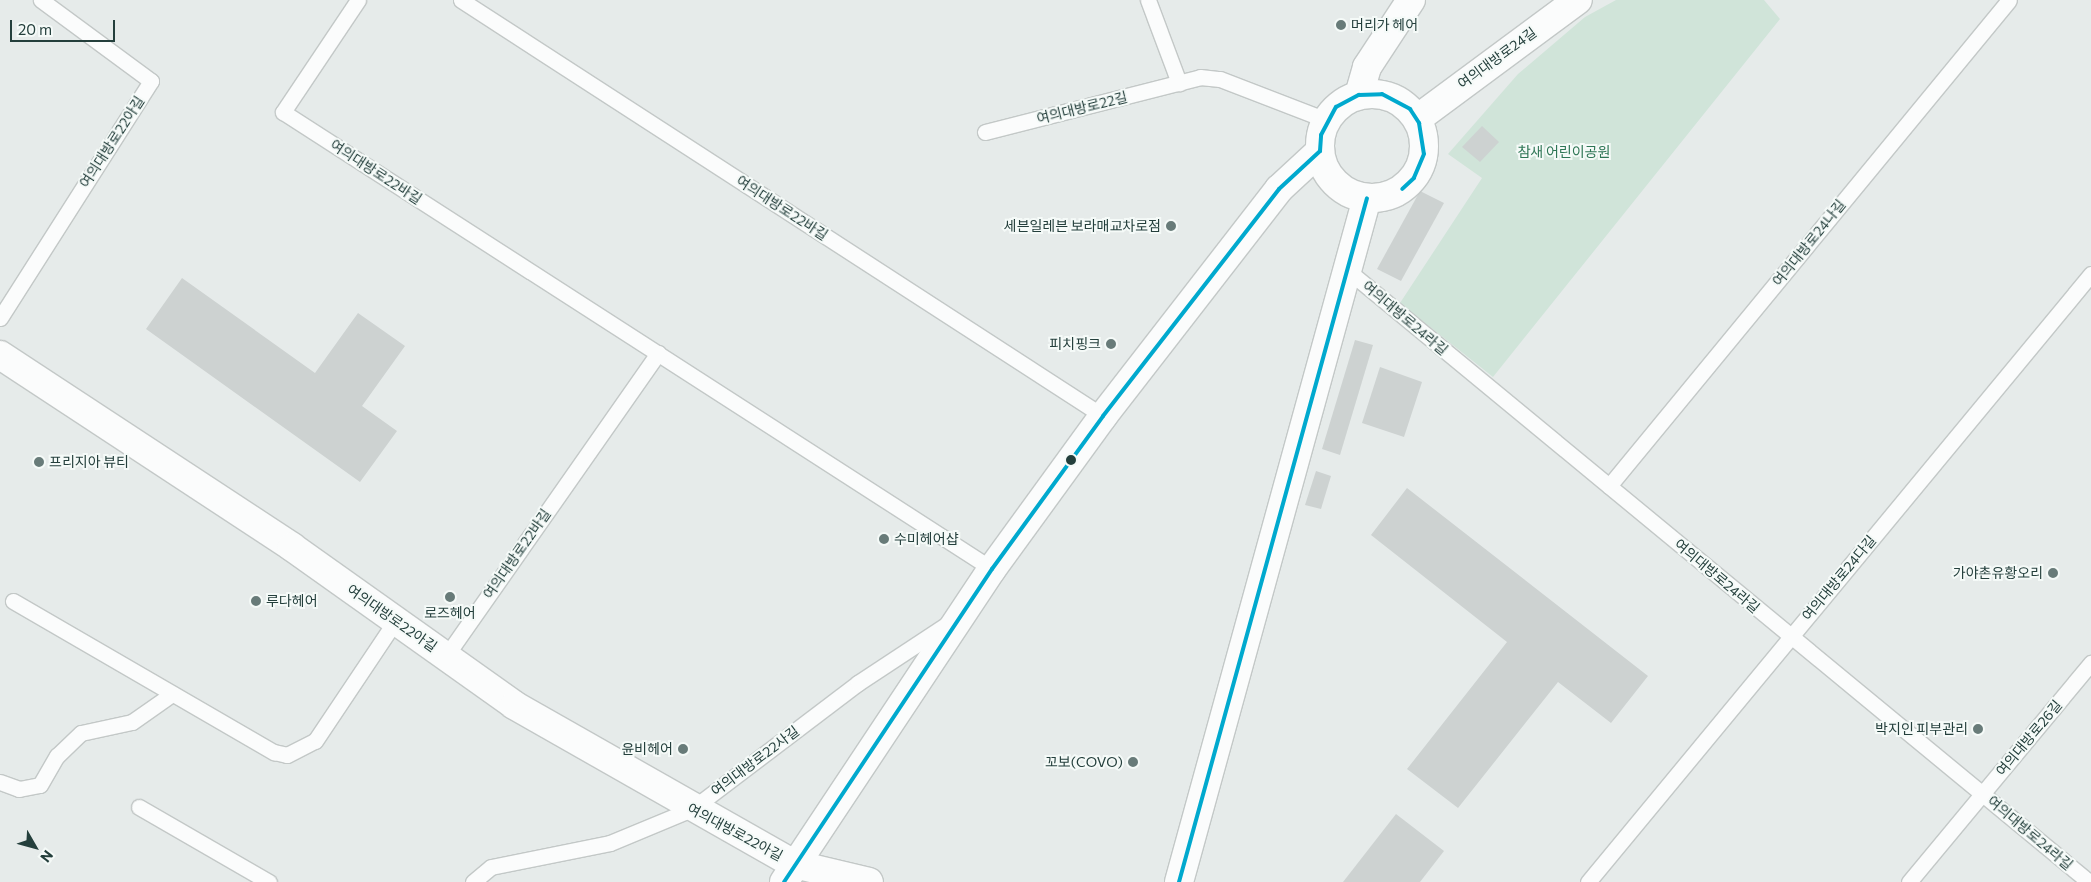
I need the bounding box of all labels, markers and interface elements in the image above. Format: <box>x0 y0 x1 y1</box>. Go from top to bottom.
scale bar <box>12 10 118 42</box>
place label: 머리가 헤어 <box>1351 17 1418 33</box>
marker: 머리가 헤어 <box>1335 19 1347 31</box>
text: 20 m <box>18 20 52 38</box>
street label: 여의대방로24길 <box>1454 24 1540 92</box>
street label: 여의대방로22길 <box>1035 89 1129 127</box>
street label: 여의대방로22아길 <box>76 93 148 191</box>
street label: 여의대방로22바길 <box>327 136 425 208</box>
park label: 참새 어린이공원 <box>1518 144 1610 160</box>
street label: 여의대방로22바길 <box>733 172 831 244</box>
street label: 여의대방로24나길 <box>1769 196 1849 290</box>
place label: 세븐일레븐 보라매교차로점 <box>1004 218 1161 234</box>
marker: 세븐일레븐 보라매교차로점 <box>1165 220 1177 232</box>
street label: 여의대방로24라길 <box>1359 277 1451 359</box>
place label: 피치핑크 <box>1049 336 1101 352</box>
marker: 피치핑크 <box>1105 338 1117 350</box>
place label: 프리지아 뷰티 <box>49 454 129 470</box>
unlabelled marker <box>1066 455 1076 465</box>
marker: 프리지아 뷰티 <box>33 456 45 468</box>
street label: 여의대방로22바길 <box>480 506 554 602</box>
place label: 수미헤어샵 <box>894 531 958 547</box>
street label: 여의대방로24다길 <box>1798 532 1880 624</box>
marker: 수미헤어샵 <box>878 533 890 545</box>
street label: 여의대방로24라길 <box>1671 535 1763 617</box>
place label: 가야촌유황오리 <box>1953 565 2043 581</box>
marker: 가야촌유황오리 <box>2047 567 2059 579</box>
street label: 여의대방로22아길 <box>344 581 440 655</box>
marker: 로즈헤어 <box>444 591 456 603</box>
place label: 루다헤어 <box>266 593 318 609</box>
marker: 루다헤어 <box>250 595 262 607</box>
place label: 로즈헤어 <box>424 605 476 621</box>
street label: 여의대방로26길 <box>1993 697 2065 779</box>
place label: 박지인 피부관리 <box>1875 721 1968 737</box>
street label: 여의대방로22사길 <box>708 722 802 800</box>
marker: 박지인 피부관리 <box>1972 723 1984 735</box>
place label: 윤비헤어 <box>621 741 673 757</box>
marker: 윤비헤어 <box>677 743 689 755</box>
place label: 꼬보(COVO) <box>1045 754 1123 770</box>
marker: 꼬보(COVO) <box>1127 756 1139 768</box>
street label: 여의대방로24라길 <box>1984 792 2076 874</box>
street label: 여의대방로22아길 <box>684 800 786 864</box>
north arrow <box>10 822 60 872</box>
text: N <box>37 847 57 866</box>

